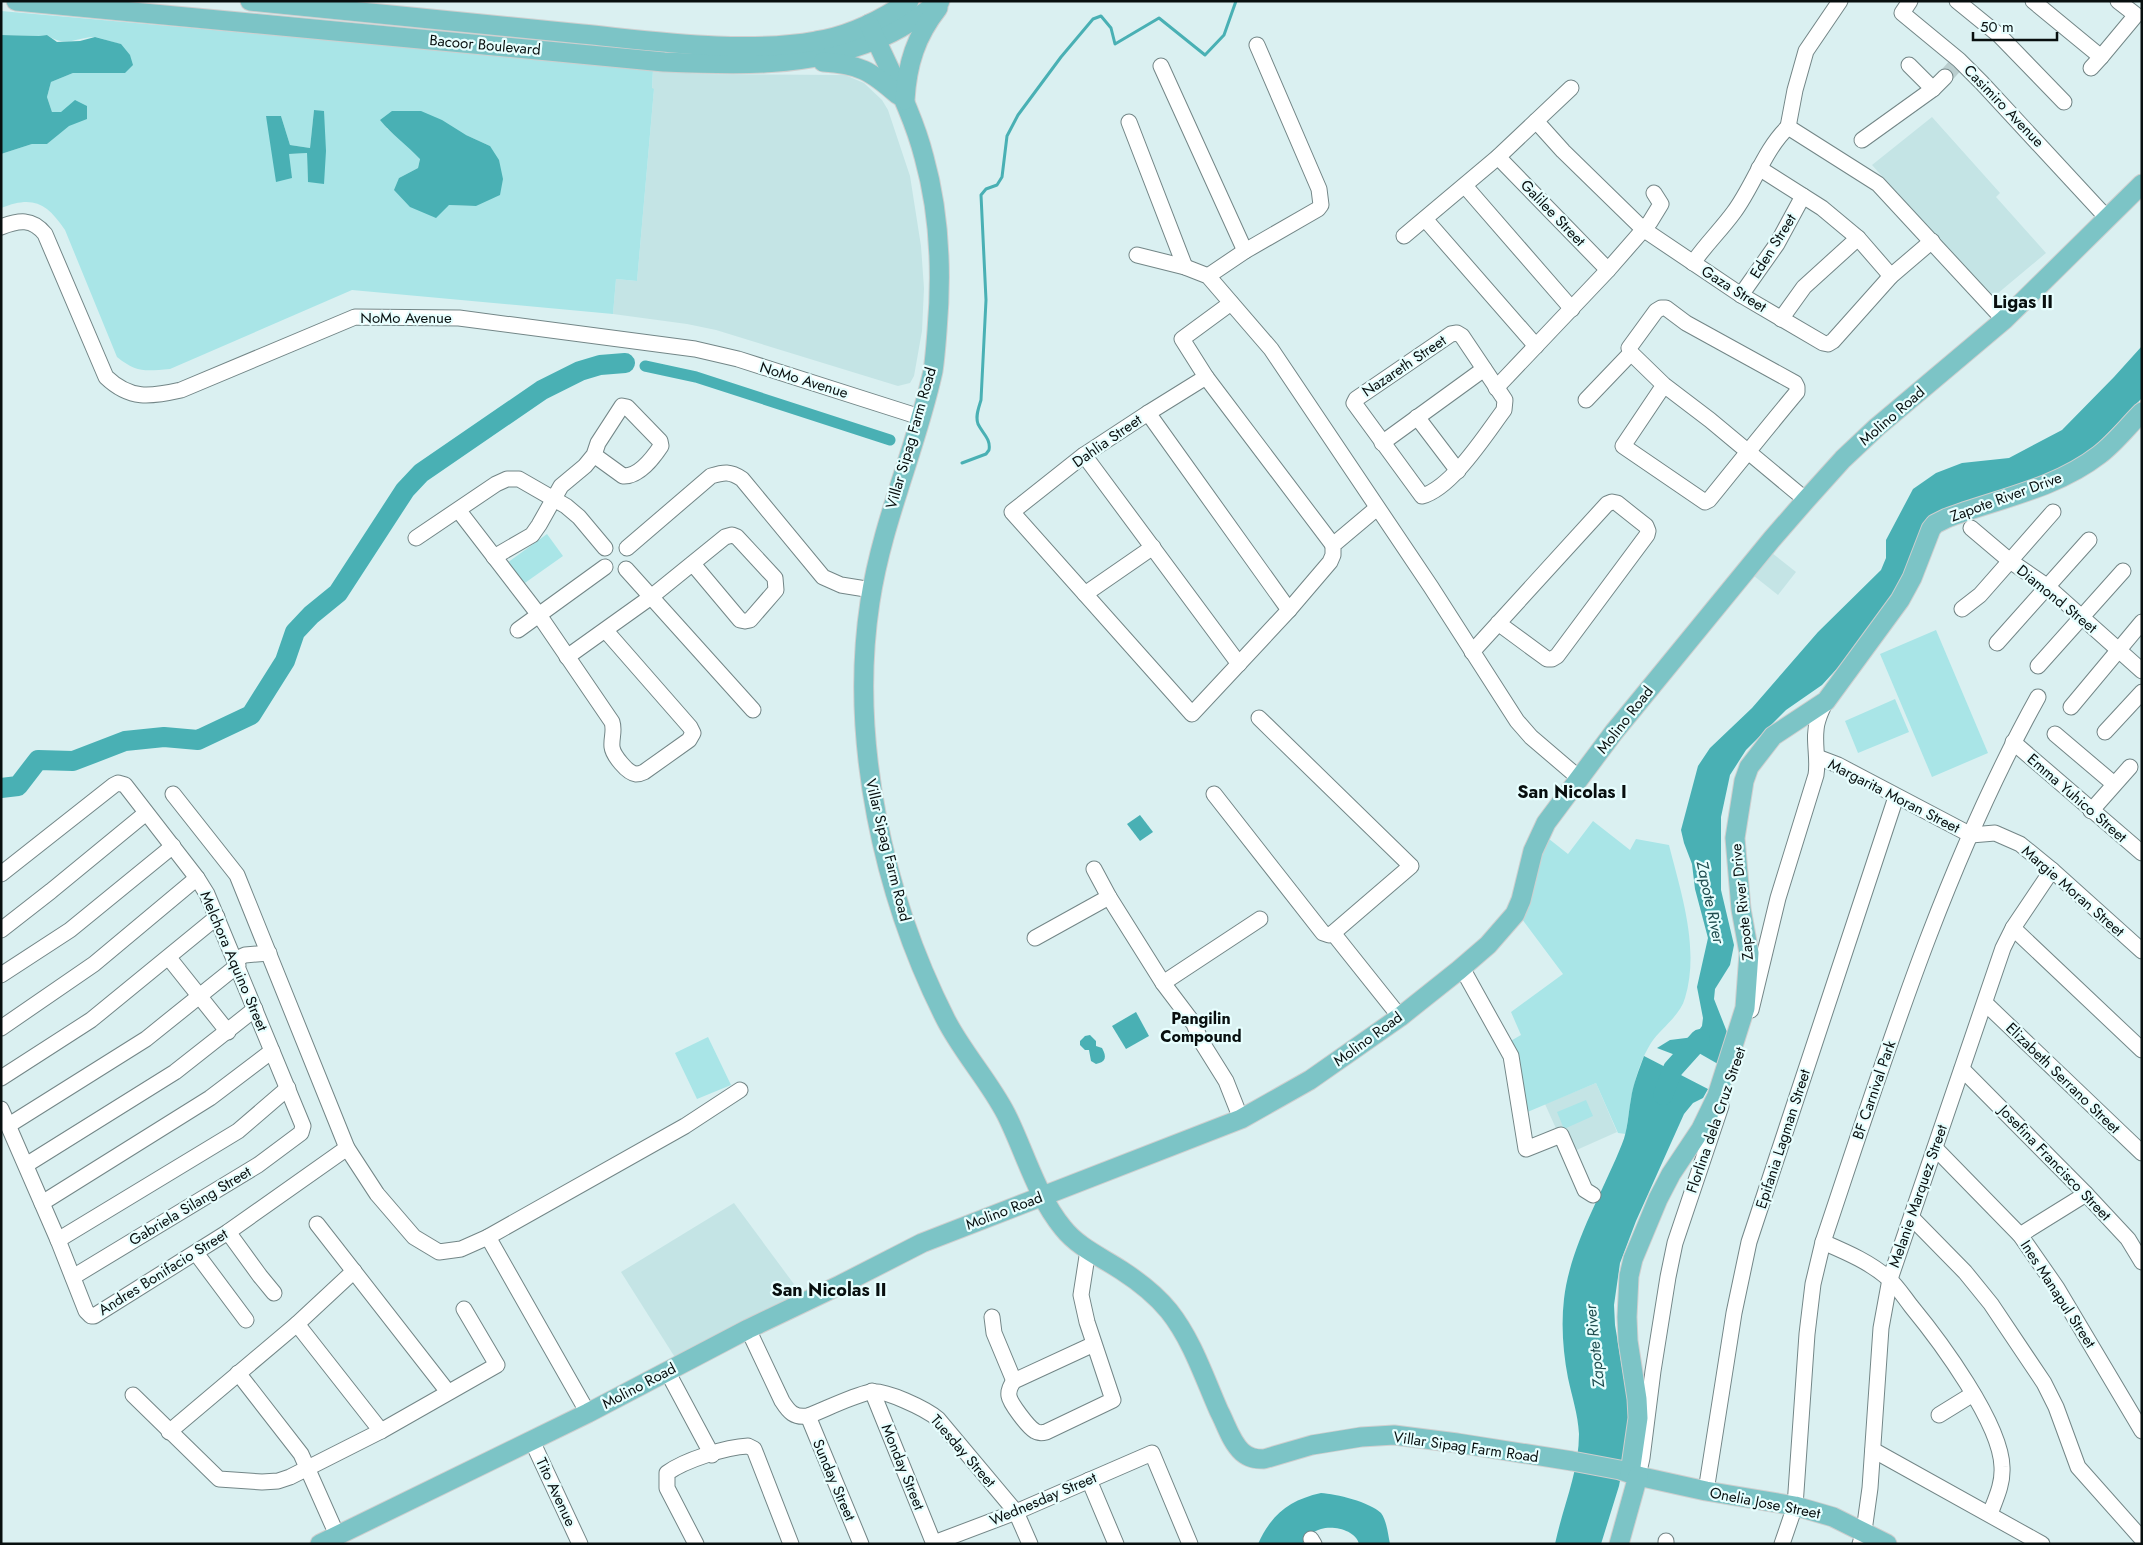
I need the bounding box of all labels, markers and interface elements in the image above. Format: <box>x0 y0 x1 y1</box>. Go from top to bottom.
scale bar <box>1973 10 2057 42</box>
text: 50 m <box>1980 16 2014 38</box>
street label: Bacoor Boulevard <box>428 29 542 61</box>
street label: Casimiro Avenue <box>1959 60 2049 152</box>
street label: Galilee Street <box>1515 175 1591 252</box>
street label: Eden Street <box>1744 209 1802 283</box>
street label: Gaza Street <box>1697 260 1771 318</box>
district label: Ligas II <box>1993 289 2053 315</box>
street label: NoMo Avenue <box>360 307 452 329</box>
street label: Nazareth Street <box>1357 329 1451 402</box>
street label: NoMo Avenue <box>757 356 851 404</box>
street label: Villar Sipag Farm Road <box>880 365 942 511</box>
street label: Molino Road <box>1854 381 1930 451</box>
street label: Dahlia Street <box>1068 409 1146 473</box>
street label: Zapote River Drive <box>1947 467 2065 527</box>
street label: Diamond Street <box>2012 560 2102 639</box>
street label: Molino Road <box>1592 681 1658 759</box>
street label: Emma Yuhico Street <box>2022 748 2132 848</box>
street label: Margarita Moran Street <box>1824 753 1964 839</box>
street label: Villar Sipag Farm Road <box>860 776 916 924</box>
district label: San Nicolas I <box>1517 779 1627 805</box>
street label: Margie Moran Street <box>2017 840 2130 942</box>
street label: Zapote River Drive <box>1725 842 1759 962</box>
water label: Zapote River <box>1690 858 1731 947</box>
street label: Melchora Aquino Street <box>195 888 274 1035</box>
street label: Molino Road <box>1329 1006 1407 1072</box>
district label: Pangilin Compound <box>1160 1007 1242 1048</box>
street label: Elizabeth Serrano Street <box>2001 1017 2126 1139</box>
street label: BF Carnival Park <box>1847 1037 1901 1142</box>
street label: Florlina dela Cruz Street <box>1681 1044 1751 1196</box>
street label: Epifania Lagman Street <box>1750 1066 1816 1211</box>
street label: Josefina Francisco Street <box>1992 1099 2117 1226</box>
street label: Melanie Marquez Street <box>1883 1121 1953 1270</box>
street label: Gabriela Silang Street <box>125 1161 256 1251</box>
street label: Molino Road <box>962 1186 1046 1236</box>
street label: Andres Bonifacio Street <box>94 1223 232 1321</box>
street label: Ines Manapul Street <box>2015 1236 2101 1353</box>
district label: San Nicolas II <box>771 1277 887 1303</box>
water label: Zapote River <box>1579 1301 1610 1390</box>
street label: Molino Road <box>598 1357 680 1415</box>
street label: Tuesday Street <box>925 1410 1001 1492</box>
street label: Monday Street <box>876 1421 930 1514</box>
street label: Villar Sipag Farm Road <box>1392 1426 1540 1468</box>
street label: Sunday Street <box>807 1436 861 1524</box>
street label: Tito Avenue <box>530 1454 582 1530</box>
street label: Wednesday Street <box>986 1466 1100 1531</box>
street label: Onelia Jose Street <box>1708 1481 1823 1525</box>

